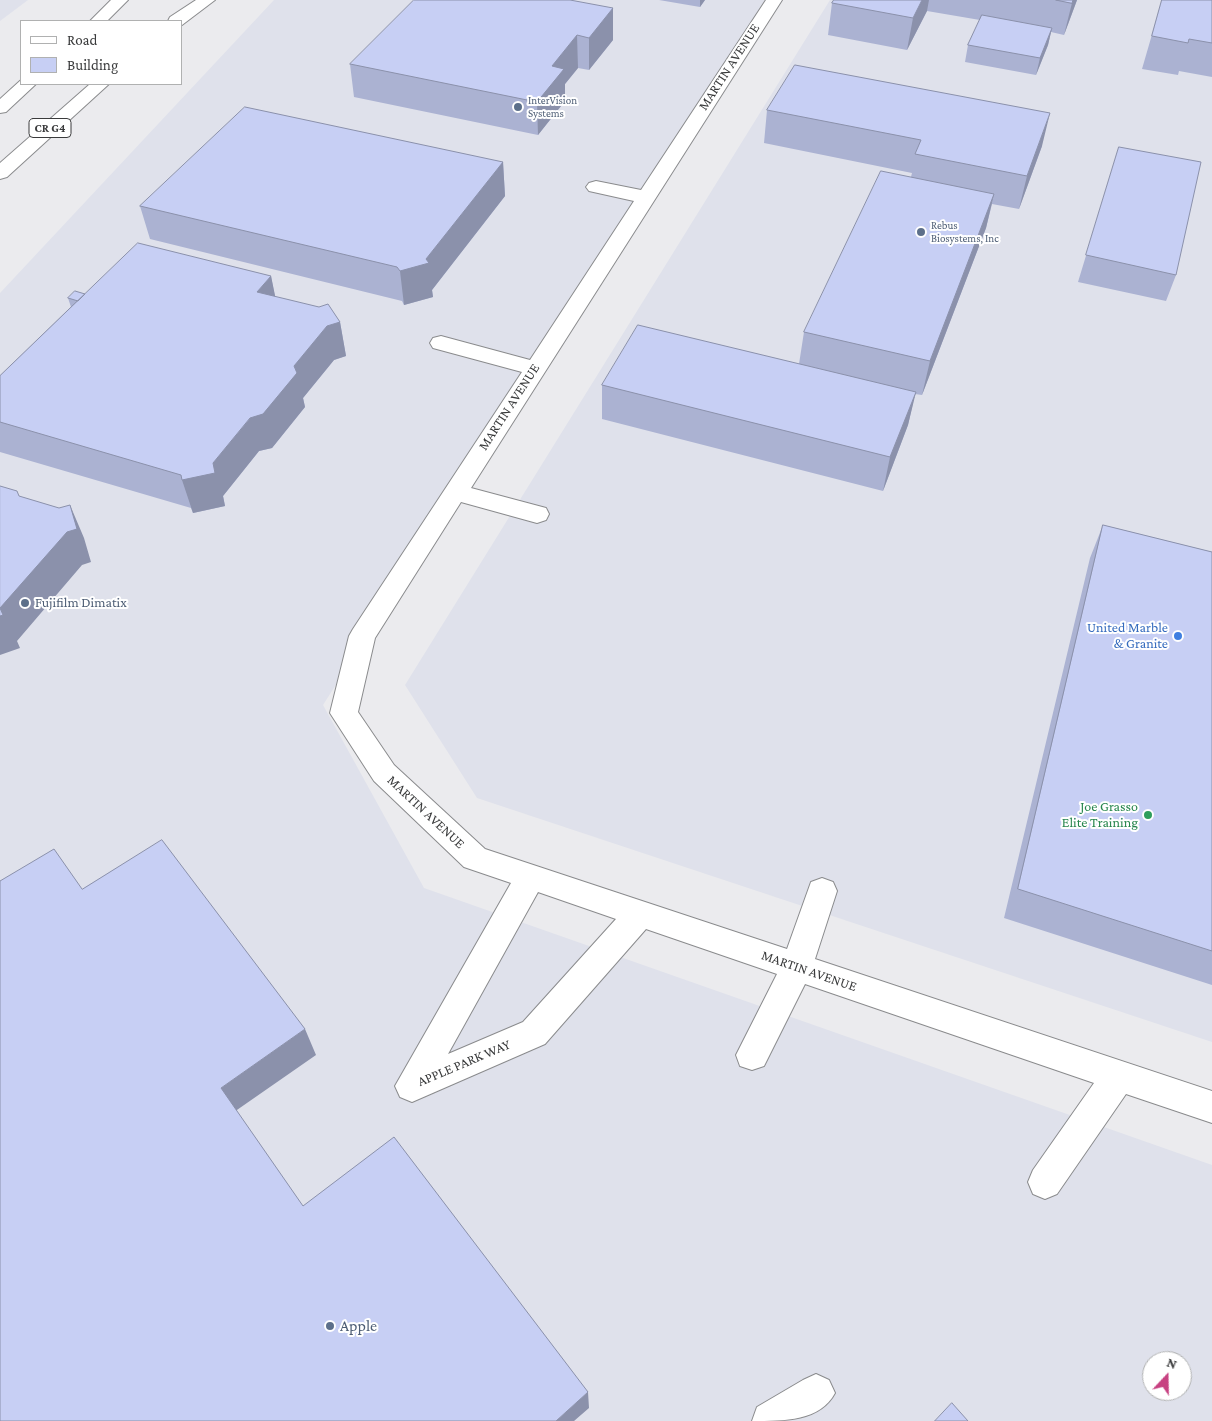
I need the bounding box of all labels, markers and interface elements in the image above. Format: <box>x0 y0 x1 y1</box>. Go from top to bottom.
legend <box>20 20 182 85</box>
street label: MARTIN AVENUE <box>695 21 763 113</box>
text: Road <box>67 32 97 48</box>
text: Building <box>67 57 118 73</box>
place label: InterVision Systems <box>528 94 577 120</box>
marker: InterVision Systems <box>512 101 524 113</box>
road number: CR G4 <box>29 119 71 138</box>
place label: Rebus Biosystems, Inc <box>931 219 999 245</box>
marker: Rebus Biosystems, Inc <box>915 226 927 238</box>
street label: MARTIN AVENUE <box>475 361 543 453</box>
place label: Fujifilm Dimatix <box>35 595 127 611</box>
marker: Fujifilm Dimatix <box>19 597 31 609</box>
place label: United Marble & Granite <box>1087 620 1168 652</box>
marker: United Marble & Granite <box>1172 630 1184 642</box>
street label: MARTIN AVENUE <box>384 772 468 852</box>
place label: Joe Grasso Elite Training <box>1062 799 1138 832</box>
marker: Joe Grasso Elite Training <box>1142 809 1154 821</box>
street label: MARTIN AVENUE <box>759 947 859 995</box>
street label: APPLE PARK WAY <box>415 1036 513 1090</box>
place label: Apple <box>340 1316 377 1336</box>
marker: Apple <box>324 1320 336 1332</box>
north arrow <box>1142 1351 1192 1401</box>
text: N <box>1165 1354 1179 1372</box>

